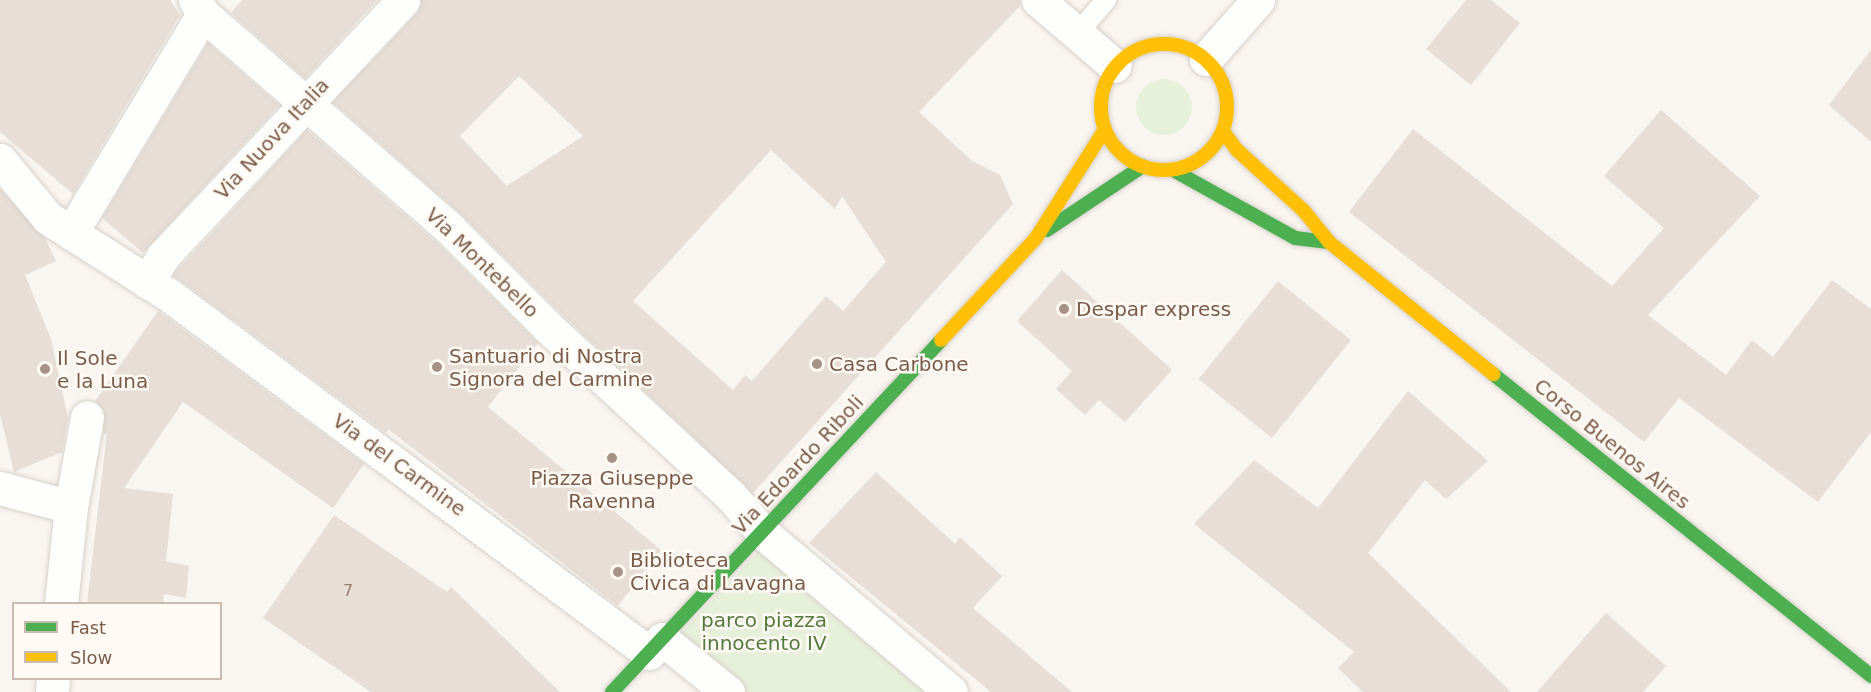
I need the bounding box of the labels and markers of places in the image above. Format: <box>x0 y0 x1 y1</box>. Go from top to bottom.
place label: Despar express <box>1076 297 1231 321</box>
marker: Despar express <box>1057 302 1071 316</box>
place label: Santuario di Nostra Signora del Carmine <box>449 344 653 391</box>
place label: Il Sole e la Luna <box>57 346 148 393</box>
place label: Casa Carbone <box>829 352 969 376</box>
marker: Casa Carbone <box>810 357 824 371</box>
marker: Santuario di Nostra Signora del Carmine <box>430 360 444 374</box>
marker: Il Sole e la Luna <box>38 362 52 376</box>
marker: Piazza Giuseppe Ravenna <box>605 451 619 465</box>
place label: Piazza Giuseppe Ravenna <box>530 467 694 514</box>
place label: Biblioteca Civica di Lavagna <box>630 548 806 595</box>
marker: Biblioteca Civica di Lavagna <box>611 565 625 579</box>

